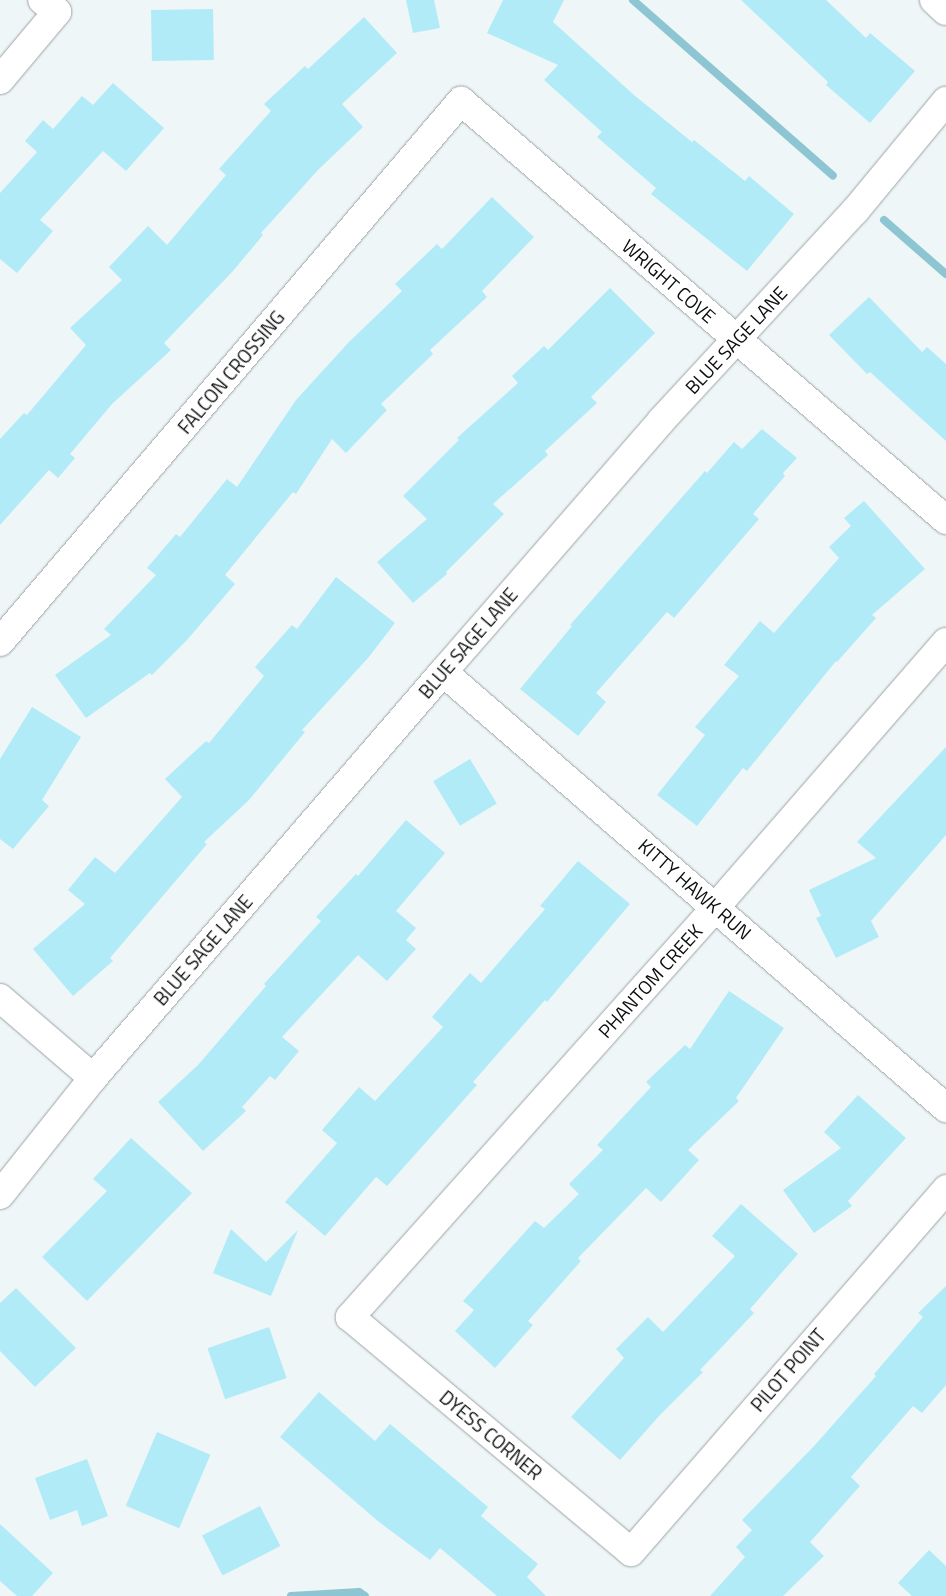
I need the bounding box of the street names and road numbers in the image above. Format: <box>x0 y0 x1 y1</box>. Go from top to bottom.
street label: WRIGHT COVE <box>618 234 720 328</box>
street label: BLUE SAGE LANE <box>680 281 792 399</box>
street label: FALCON CROSSING <box>173 306 289 438</box>
street label: BLUE SAGE LANE <box>414 583 522 703</box>
street label: KITTY HAWK RUN <box>634 834 756 944</box>
street label: BLUE SAGE LANE <box>149 890 257 1010</box>
street label: PHANTOM CREEK <box>593 920 707 1042</box>
street label: PILOT POINT <box>746 1324 830 1416</box>
street label: DYESS CORNER <box>435 1386 547 1484</box>

